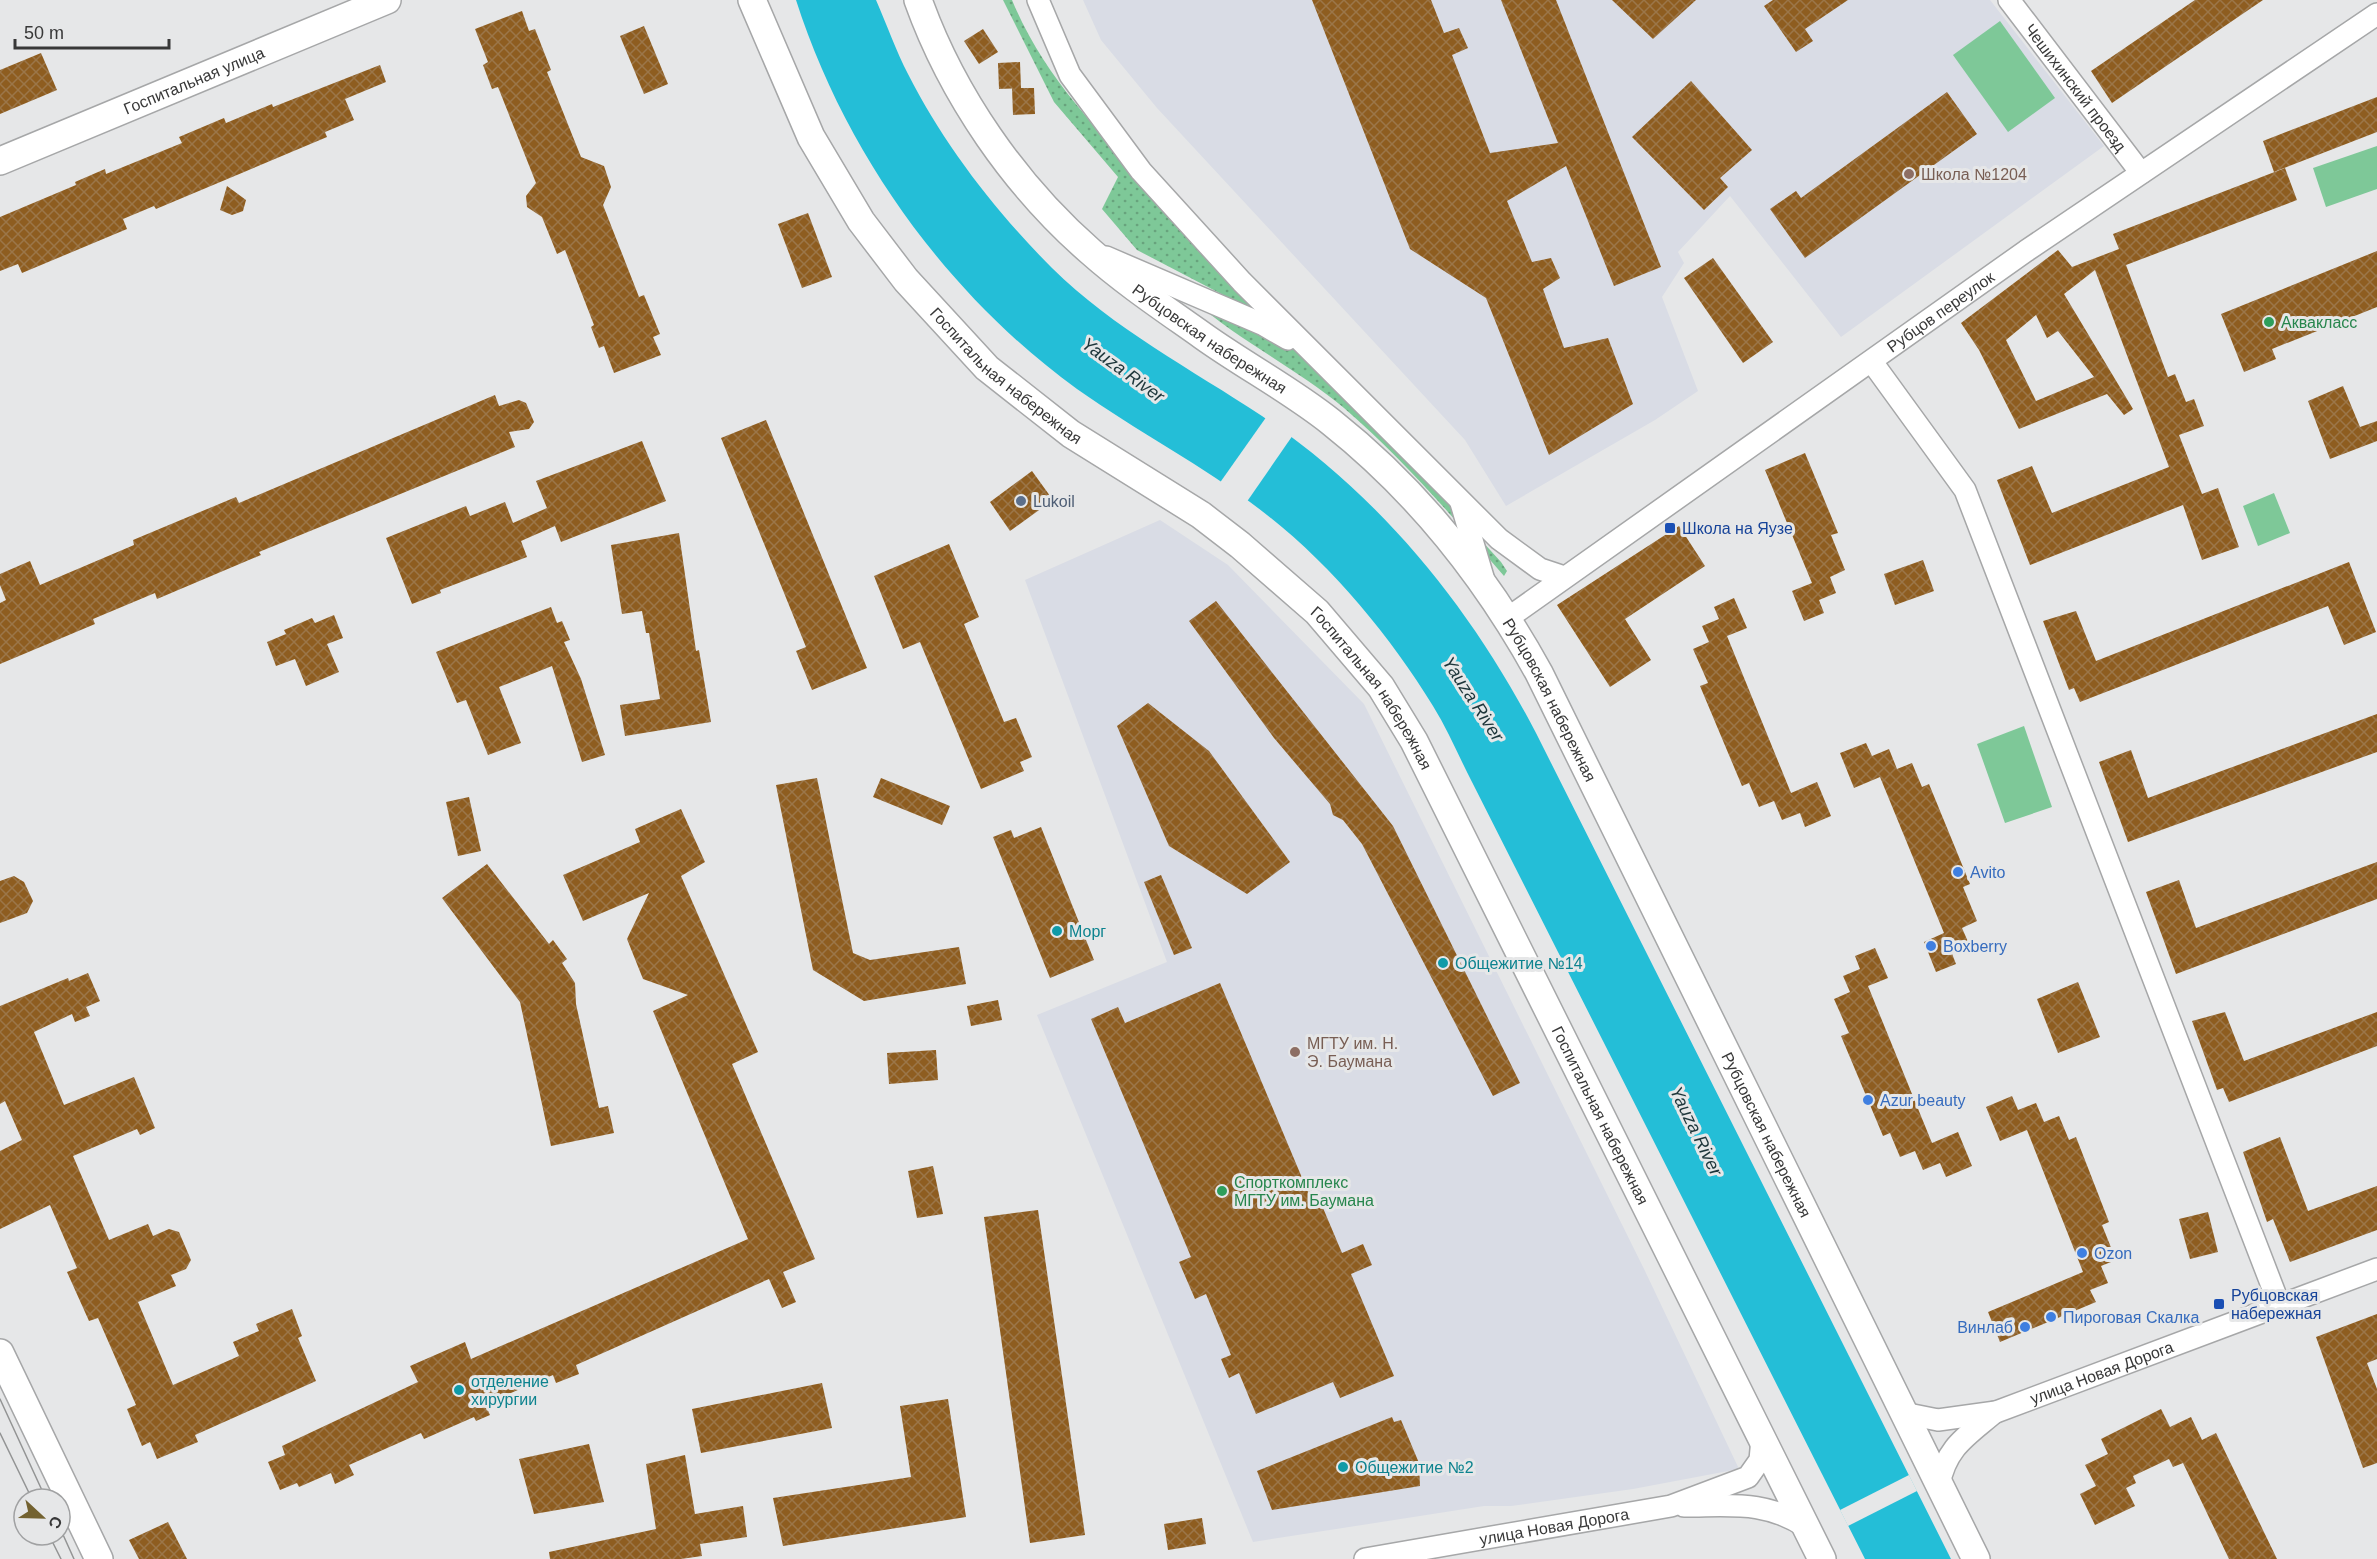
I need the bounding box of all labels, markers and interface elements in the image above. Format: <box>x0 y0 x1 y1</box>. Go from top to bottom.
scale bar <box>15 12 170 50</box>
street label: Чешихинский проезд <box>2021 21 2130 155</box>
text: 50 m <box>24 23 64 43</box>
street label: Госпитальная улица <box>121 44 267 118</box>
place label: Школа №1204 <box>1921 166 2027 183</box>
marker: Школа №1204 <box>1902 167 1916 181</box>
street label: Рубцов переулок <box>1884 268 1998 356</box>
street label: Рубцовская набережная <box>1129 281 1290 397</box>
street label: Госпитальная набережная <box>927 304 1085 447</box>
place label: Аквакласс <box>2281 314 2357 331</box>
marker: Аквакласс <box>2262 315 2276 329</box>
water label: Yauza River <box>1078 333 1169 407</box>
place label: Lukoil <box>1033 493 1075 510</box>
marker: Lukoil <box>1014 494 1028 508</box>
place label: Школа на Яузе <box>1682 520 1793 537</box>
marker: Школа на Яузе <box>1663 521 1677 535</box>
street label: Госпитальная набережная <box>1308 603 1435 772</box>
street label: Рубцовская набережная <box>1500 615 1599 784</box>
water label: Yauza River <box>1438 653 1508 746</box>
place label: Avito <box>1970 864 2005 881</box>
marker: Avito <box>1951 865 1965 879</box>
place label: Морг <box>1069 923 1106 940</box>
marker: Морг <box>1050 924 1064 938</box>
place label: Boxberry <box>1943 938 2007 955</box>
marker: Boxberry <box>1924 939 1938 953</box>
place label: Общежитие №14 <box>1455 955 1583 972</box>
marker: Общежитие №14 <box>1436 956 1450 970</box>
street label: Госпитальная набережная <box>1549 1023 1652 1207</box>
place label: МГТУ им. Н. Э. Баумана <box>1307 1035 1398 1070</box>
marker: МГТУ им. Н. Э. Баумана <box>1288 1045 1302 1059</box>
street label: Рубцовская набережная <box>1718 1049 1814 1220</box>
water label: Yauza River <box>1666 1083 1727 1180</box>
place label: Azur beauty <box>1880 1092 1965 1109</box>
marker: Azur beauty <box>1861 1093 1875 1107</box>
place label: Спорткомплекс МГТУ им. Баумана <box>1234 1174 1374 1209</box>
marker: Спорткомплекс МГТУ им. Баумана <box>1215 1184 1229 1198</box>
place label: Ozon <box>2094 1245 2132 1262</box>
marker: Ozon <box>2075 1246 2089 1260</box>
place label: Рубцовская набережная <box>2231 1287 2321 1322</box>
marker: Рубцовская набережная <box>2212 1297 2226 1311</box>
place label: Пироговая Скалка <box>2063 1309 2199 1326</box>
marker: Пироговая Скалка <box>2044 1310 2058 1324</box>
place label: Винлаб <box>1957 1319 2013 1336</box>
marker: Винлаб <box>2018 1320 2032 1334</box>
street label: улица Новая Дорога <box>2028 1338 2176 1407</box>
place label: отделение хирургии <box>471 1373 549 1408</box>
marker: отделение хирургии <box>452 1383 466 1397</box>
place label: Общежитие №2 <box>1355 1459 1474 1476</box>
marker: Общежитие №2 <box>1336 1460 1350 1474</box>
north arrow <box>12 1487 72 1547</box>
street label: улица Новая Дорога <box>1478 1505 1630 1548</box>
text: С <box>45 1514 65 1531</box>

